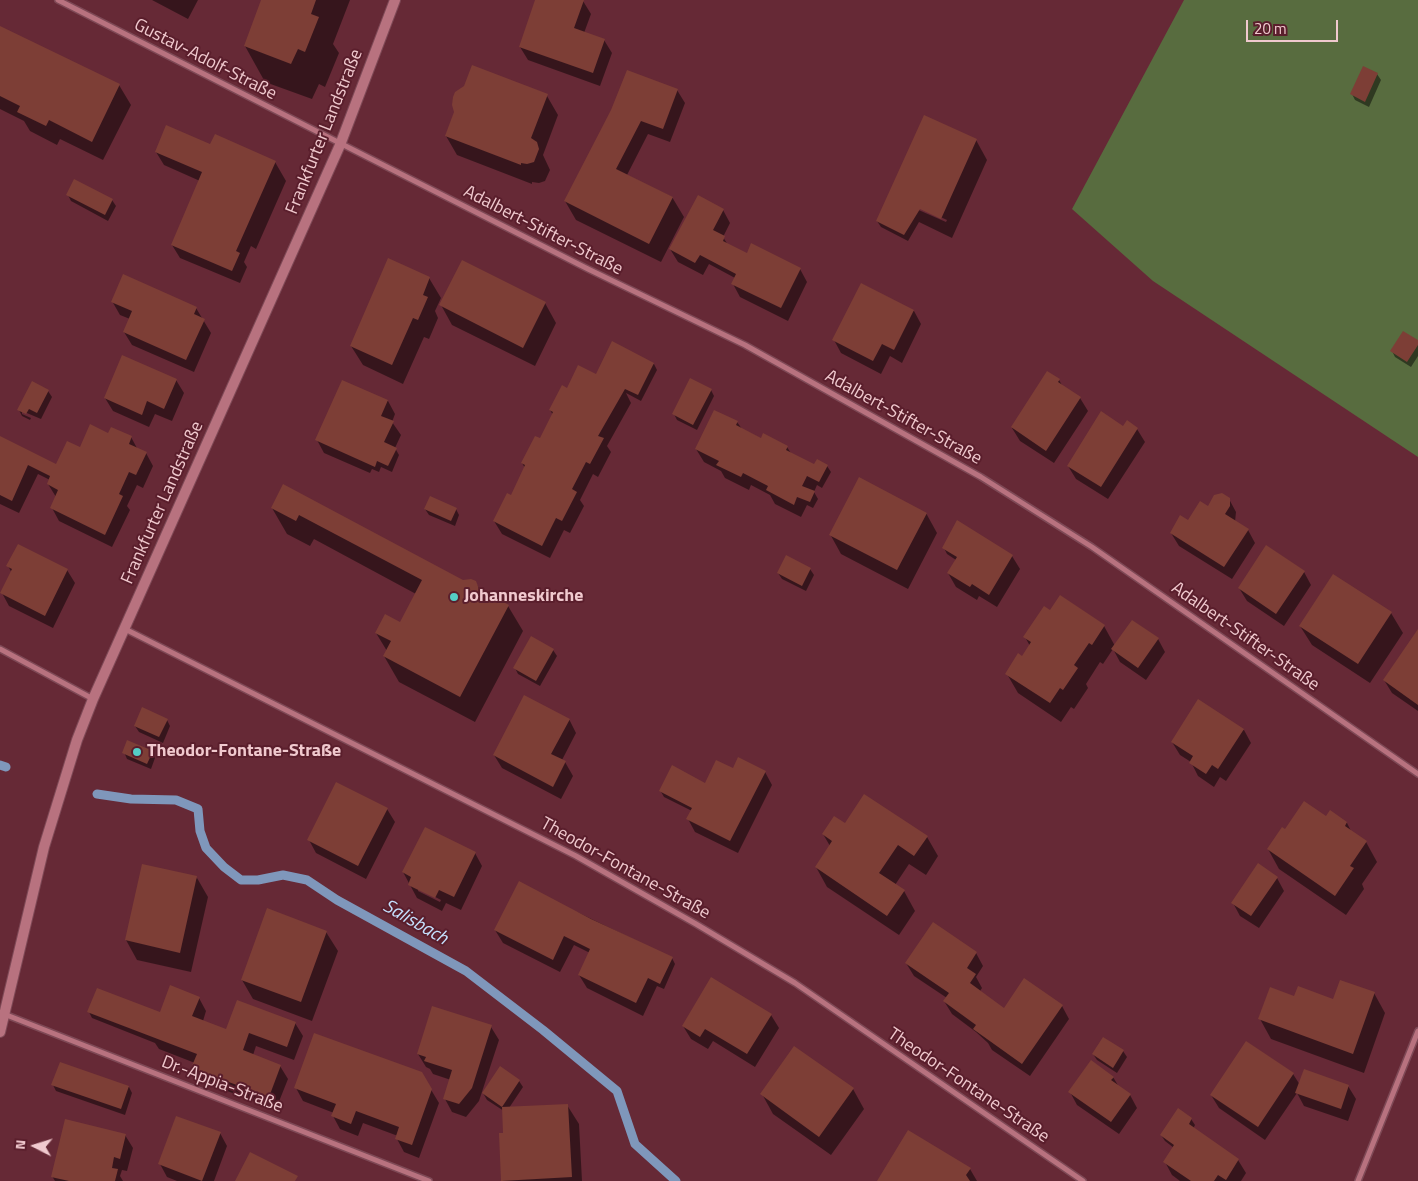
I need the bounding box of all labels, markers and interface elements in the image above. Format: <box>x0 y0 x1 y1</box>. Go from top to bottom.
scale bar <box>1248 10 1340 42</box>
street label: Gustav-Adolf-Straße <box>130 15 280 105</box>
text: 20 m <box>1254 17 1287 40</box>
street label: Frankfurter Landstraße <box>282 46 368 218</box>
street label: Adalbert-Stifter-Straße <box>460 181 626 281</box>
street label: Adalbert-Stifter-Straße <box>821 366 985 470</box>
street label: Frankfurter Landstraße <box>117 418 209 588</box>
street label: Adalbert-Stifter-Straße <box>1167 578 1323 696</box>
place label: Johanneskirche <box>464 586 583 608</box>
marker: Johanneskirche <box>448 591 460 603</box>
place label: Theodor-Fontane-Straße <box>147 741 341 763</box>
marker: Theodor-Fontane-Straße <box>131 746 143 758</box>
street label: Theodor-Fontane-Straße <box>537 813 713 925</box>
water label: Salisbach <box>378 895 452 951</box>
street label: Theodor-Fontane-Straße <box>883 1024 1053 1148</box>
street label: Dr.-Appia-Straße <box>158 1052 286 1118</box>
north arrow <box>10 1121 60 1171</box>
text: N <box>9 1139 30 1150</box>

